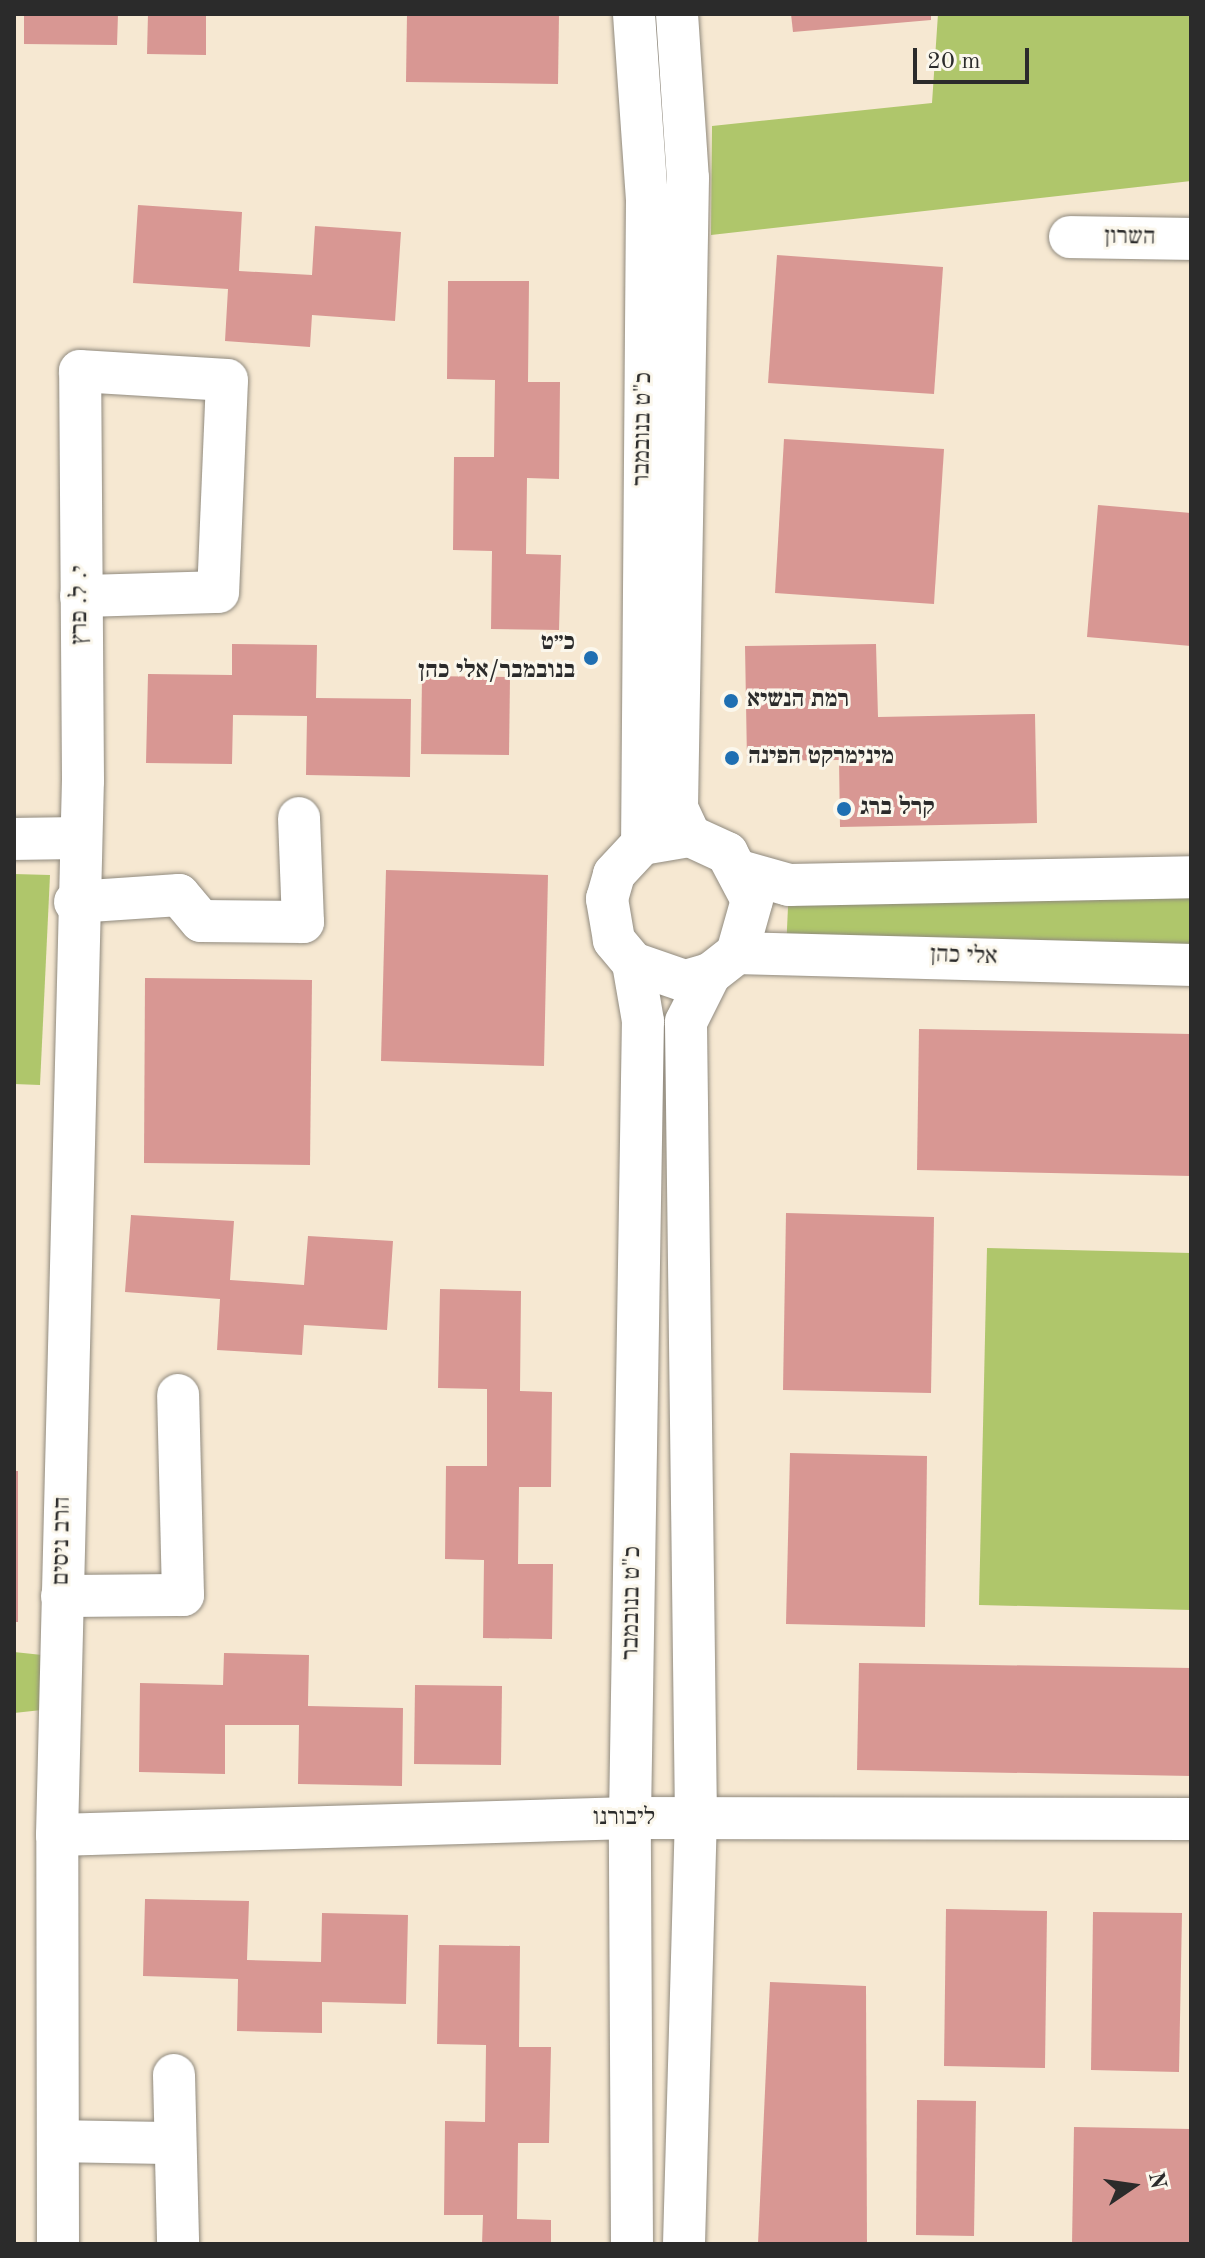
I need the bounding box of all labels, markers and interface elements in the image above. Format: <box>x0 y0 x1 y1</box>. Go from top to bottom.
scale bar <box>917 32 1033 82</box>
text: 20 m <box>927 50 981 74</box>
street label: השרון <box>1104 223 1156 253</box>
street label: כ"ט בנובמבר <box>629 372 659 486</box>
street label: י. ל. פרץ <box>67 566 95 644</box>
place label: כ״ט בנובמבר/אלי כהן <box>418 630 575 686</box>
marker: כ״ט בנובמבר/אלי כהן <box>582 649 600 667</box>
place label: רמת הנשיא <box>747 687 849 715</box>
marker: רמת הנשיא <box>722 692 740 710</box>
place label: מינימרקט הפינה <box>748 744 894 772</box>
marker: מינימרקט הפינה <box>723 749 741 767</box>
place label: קרל ברג <box>860 795 935 823</box>
marker: קרל ברג <box>835 800 853 818</box>
street label: אלי כהן <box>930 941 998 973</box>
street label: הרב ניסים <box>48 1496 78 1586</box>
street label: כ"ט בנובמבר <box>618 1546 648 1660</box>
street label: ליבורנו <box>593 1805 655 1833</box>
north arrow <box>1093 2146 1173 2226</box>
text: N <box>1144 2170 1169 2191</box>

